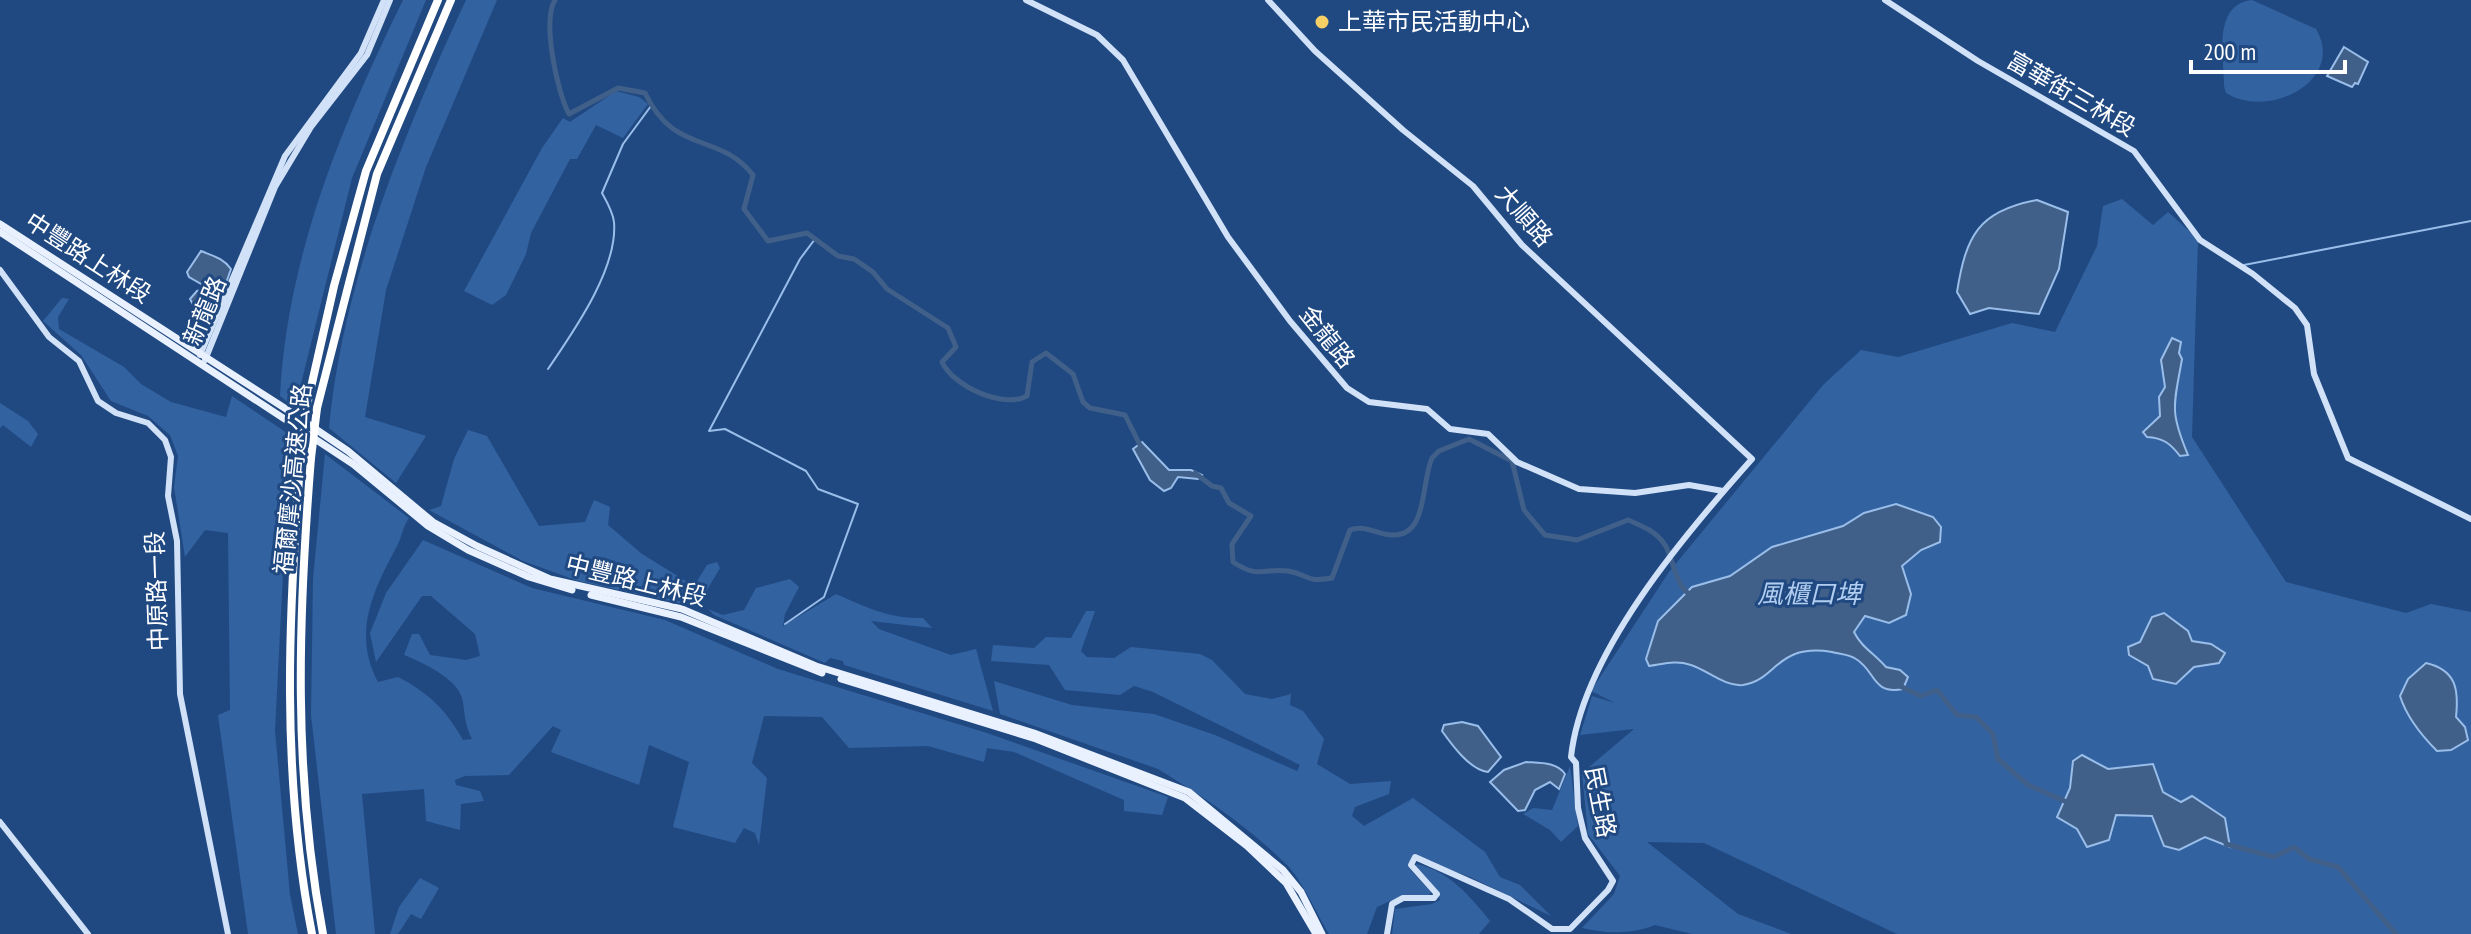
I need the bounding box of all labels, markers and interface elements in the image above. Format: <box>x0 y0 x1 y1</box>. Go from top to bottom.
place label: 上華市民活動中心 <box>1338 6 1530 37</box>
marker: 上華市民活動中心 <box>1313 13 1331 31</box>
scale bar <box>2191 24 2345 74</box>
text: 200 m <box>2203 36 2256 67</box>
street label: 富華街三林段 <box>2001 44 2141 143</box>
street label: 大順路 <box>1489 178 1560 253</box>
street label: 中豐路上林段 <box>19 205 157 310</box>
street label: 新龍路 <box>176 272 233 350</box>
street label: 金龍路 <box>1293 299 1362 374</box>
street label: 福爾摩沙高速公路 <box>267 382 318 576</box>
street label: 中原路一段 <box>139 531 174 652</box>
street label: 中豐路上林段 <box>563 548 710 613</box>
water label: 風櫃口埤 <box>1757 577 1864 610</box>
street label: 民生路 <box>1578 764 1623 840</box>

